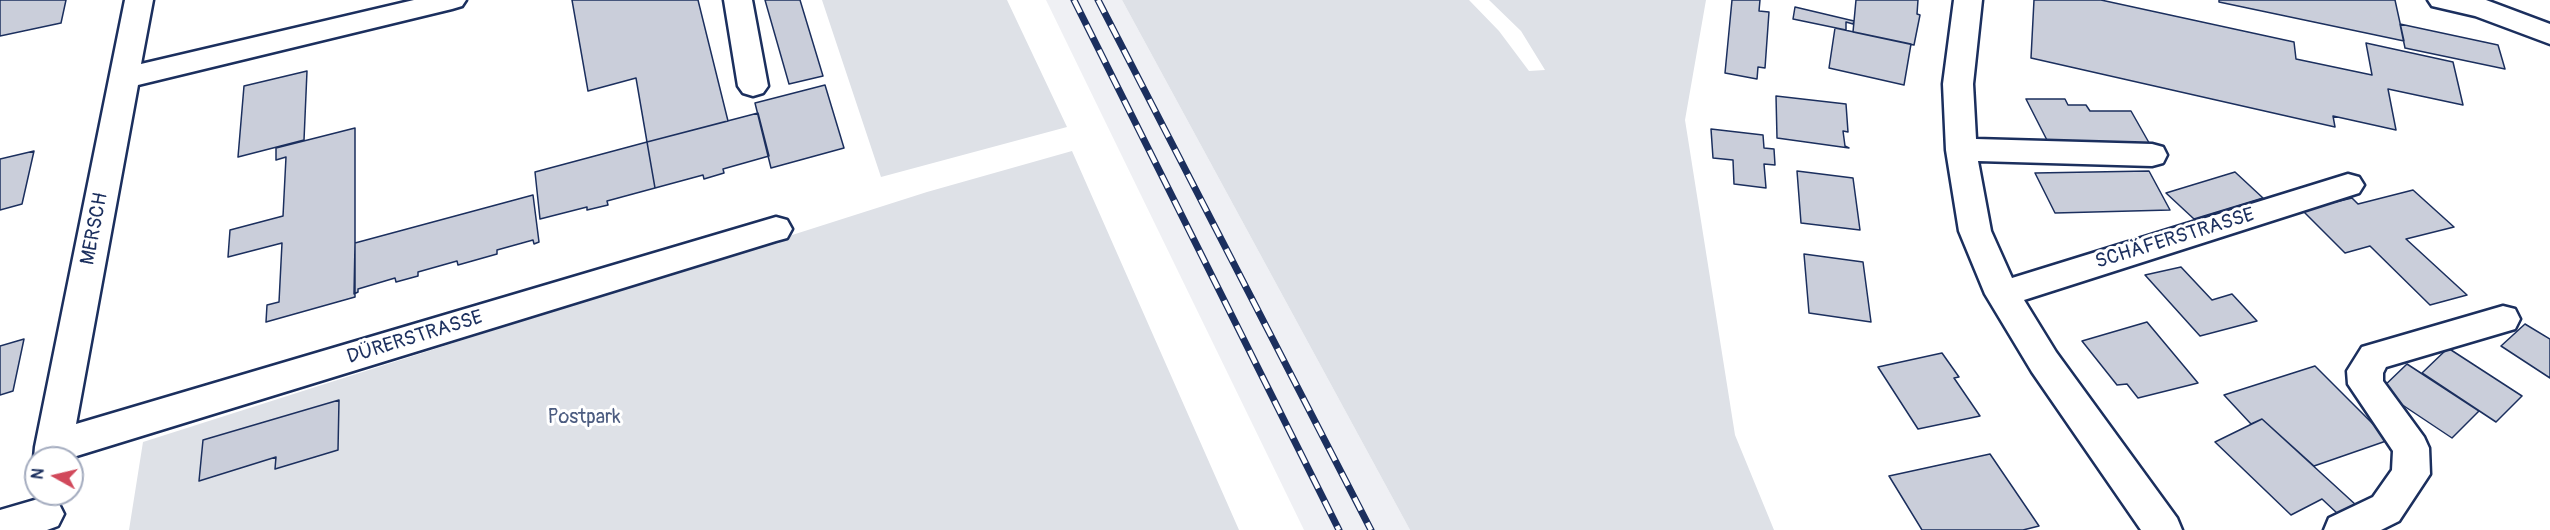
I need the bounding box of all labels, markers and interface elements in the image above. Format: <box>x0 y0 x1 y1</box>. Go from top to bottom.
street label: MERSCH <box>76 191 114 267</box>
street label: SCHÄFERSTRASSE <box>2093 203 2257 275</box>
street label: DÜRERSTRASSE <box>344 306 486 370</box>
park label: Postpark <box>548 406 620 430</box>
north arrow <box>24 446 84 506</box>
text: N <box>27 467 49 481</box>

